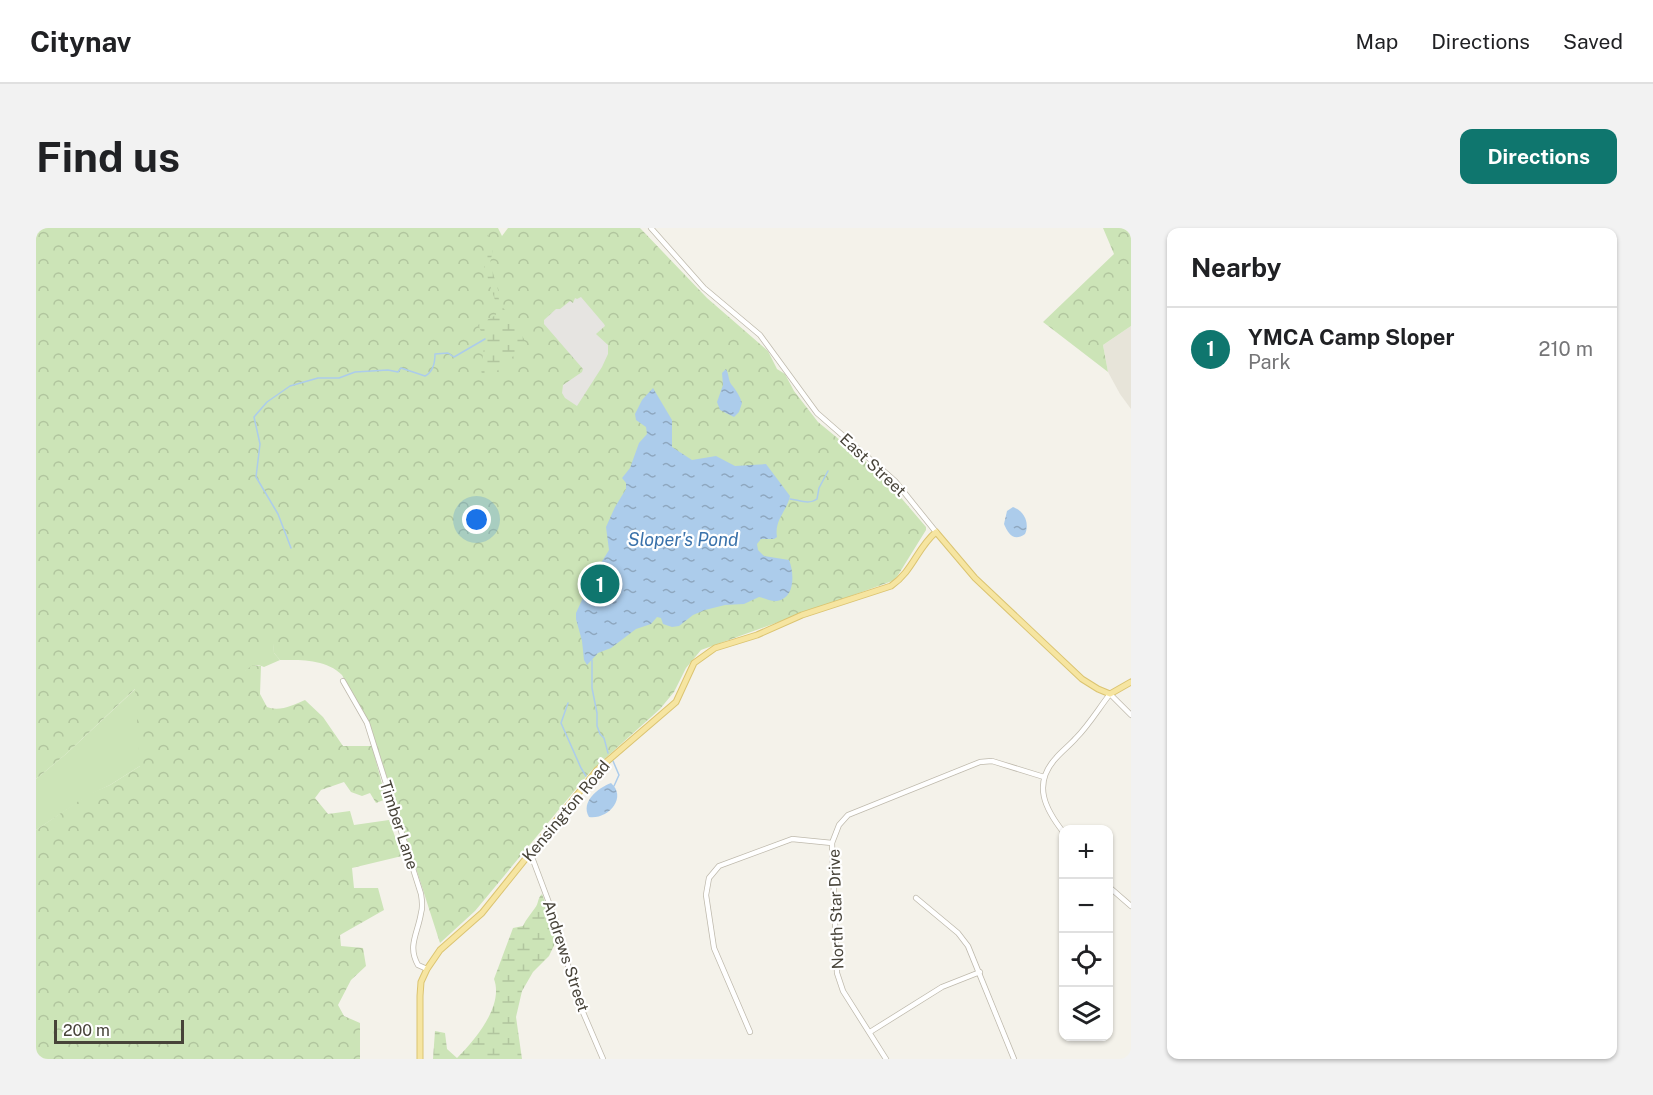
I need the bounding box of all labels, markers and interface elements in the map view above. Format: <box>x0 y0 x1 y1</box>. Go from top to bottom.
text: Citynav <box>30 25 131 58</box>
text: Map <box>1356 29 1398 54</box>
text: Directions <box>1431 29 1530 54</box>
text: Saved <box>1563 29 1623 54</box>
button: Directions <box>1460 129 1617 184</box>
text: Find us <box>36 132 180 181</box>
text: Nearby <box>1191 252 1281 283</box>
text: YMCA Camp Sloper <box>1248 324 1455 350</box>
text: 1 <box>1206 337 1215 361</box>
text: 210 m <box>1539 337 1593 361</box>
text: Park <box>1248 350 1291 374</box>
street label: East Street <box>836 430 910 500</box>
your location <box>462 505 491 534</box>
water label: Sloper's Pond <box>628 529 739 550</box>
pin: 1 <box>580 562 620 606</box>
street label: Kensington Road <box>518 757 614 865</box>
street label: Timber Lane <box>376 778 422 872</box>
map controls <box>1059 825 1113 1041</box>
button: + <box>1059 825 1113 879</box>
street label: North Star Drive <box>824 849 848 969</box>
button: − <box>1059 879 1113 933</box>
street label: Andrews Street <box>539 898 593 1014</box>
button: locate <box>1059 933 1113 987</box>
button: layers <box>1059 987 1113 1041</box>
scale bar <box>54 1017 184 1044</box>
text: 200 m <box>63 1021 110 1040</box>

